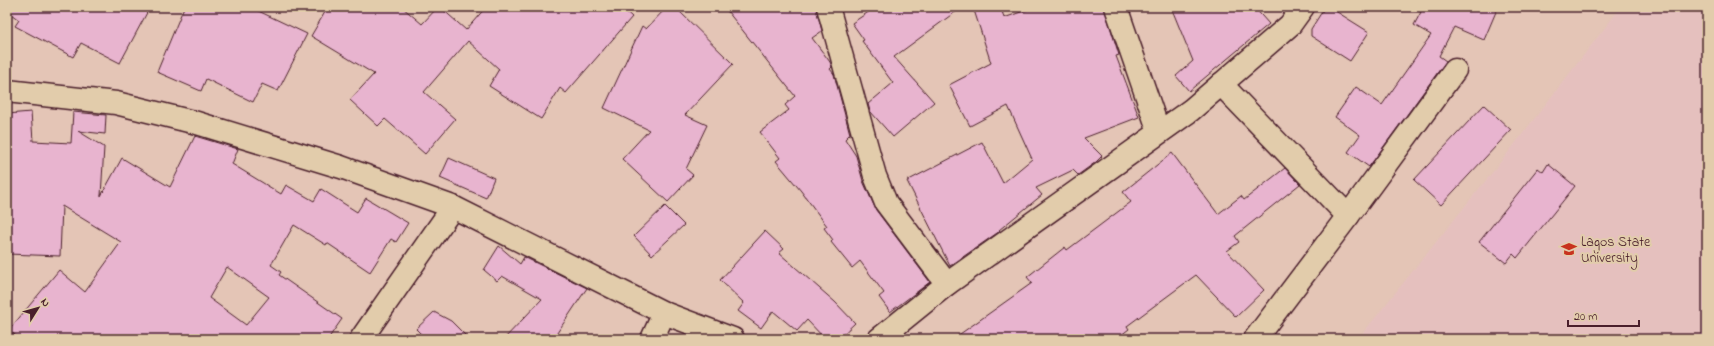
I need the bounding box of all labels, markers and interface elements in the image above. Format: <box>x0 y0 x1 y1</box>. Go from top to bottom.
place label: Lagos State University <box>1581 232 1651 270</box>
school or university icon: Lagos State University <box>1560 240 1578 258</box>
north arrow <box>18 288 58 328</box>
text: N <box>37 295 54 310</box>
scale bar <box>1568 302 1639 328</box>
text: 20 m <box>1574 308 1597 326</box>

